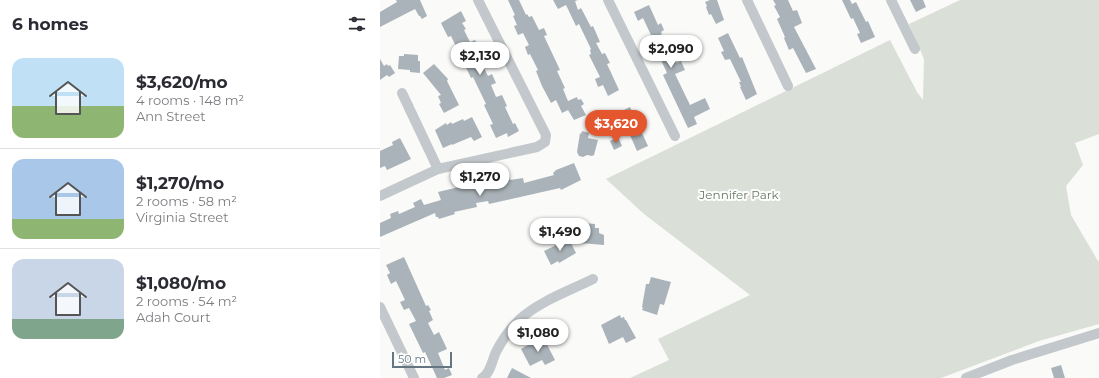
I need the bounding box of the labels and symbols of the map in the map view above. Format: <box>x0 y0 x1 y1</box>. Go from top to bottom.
pin: $2,090 <box>638 35 704 69</box>
pin: $2,130 <box>447 42 513 76</box>
pin: $3,620 <box>583 110 649 144</box>
pin: $1,270 <box>447 163 513 197</box>
park label: Jennifer Park <box>698 187 779 202</box>
pin: $1,490 <box>527 218 593 252</box>
pin: $1,080 <box>505 319 571 353</box>
scale bar <box>392 350 452 369</box>

